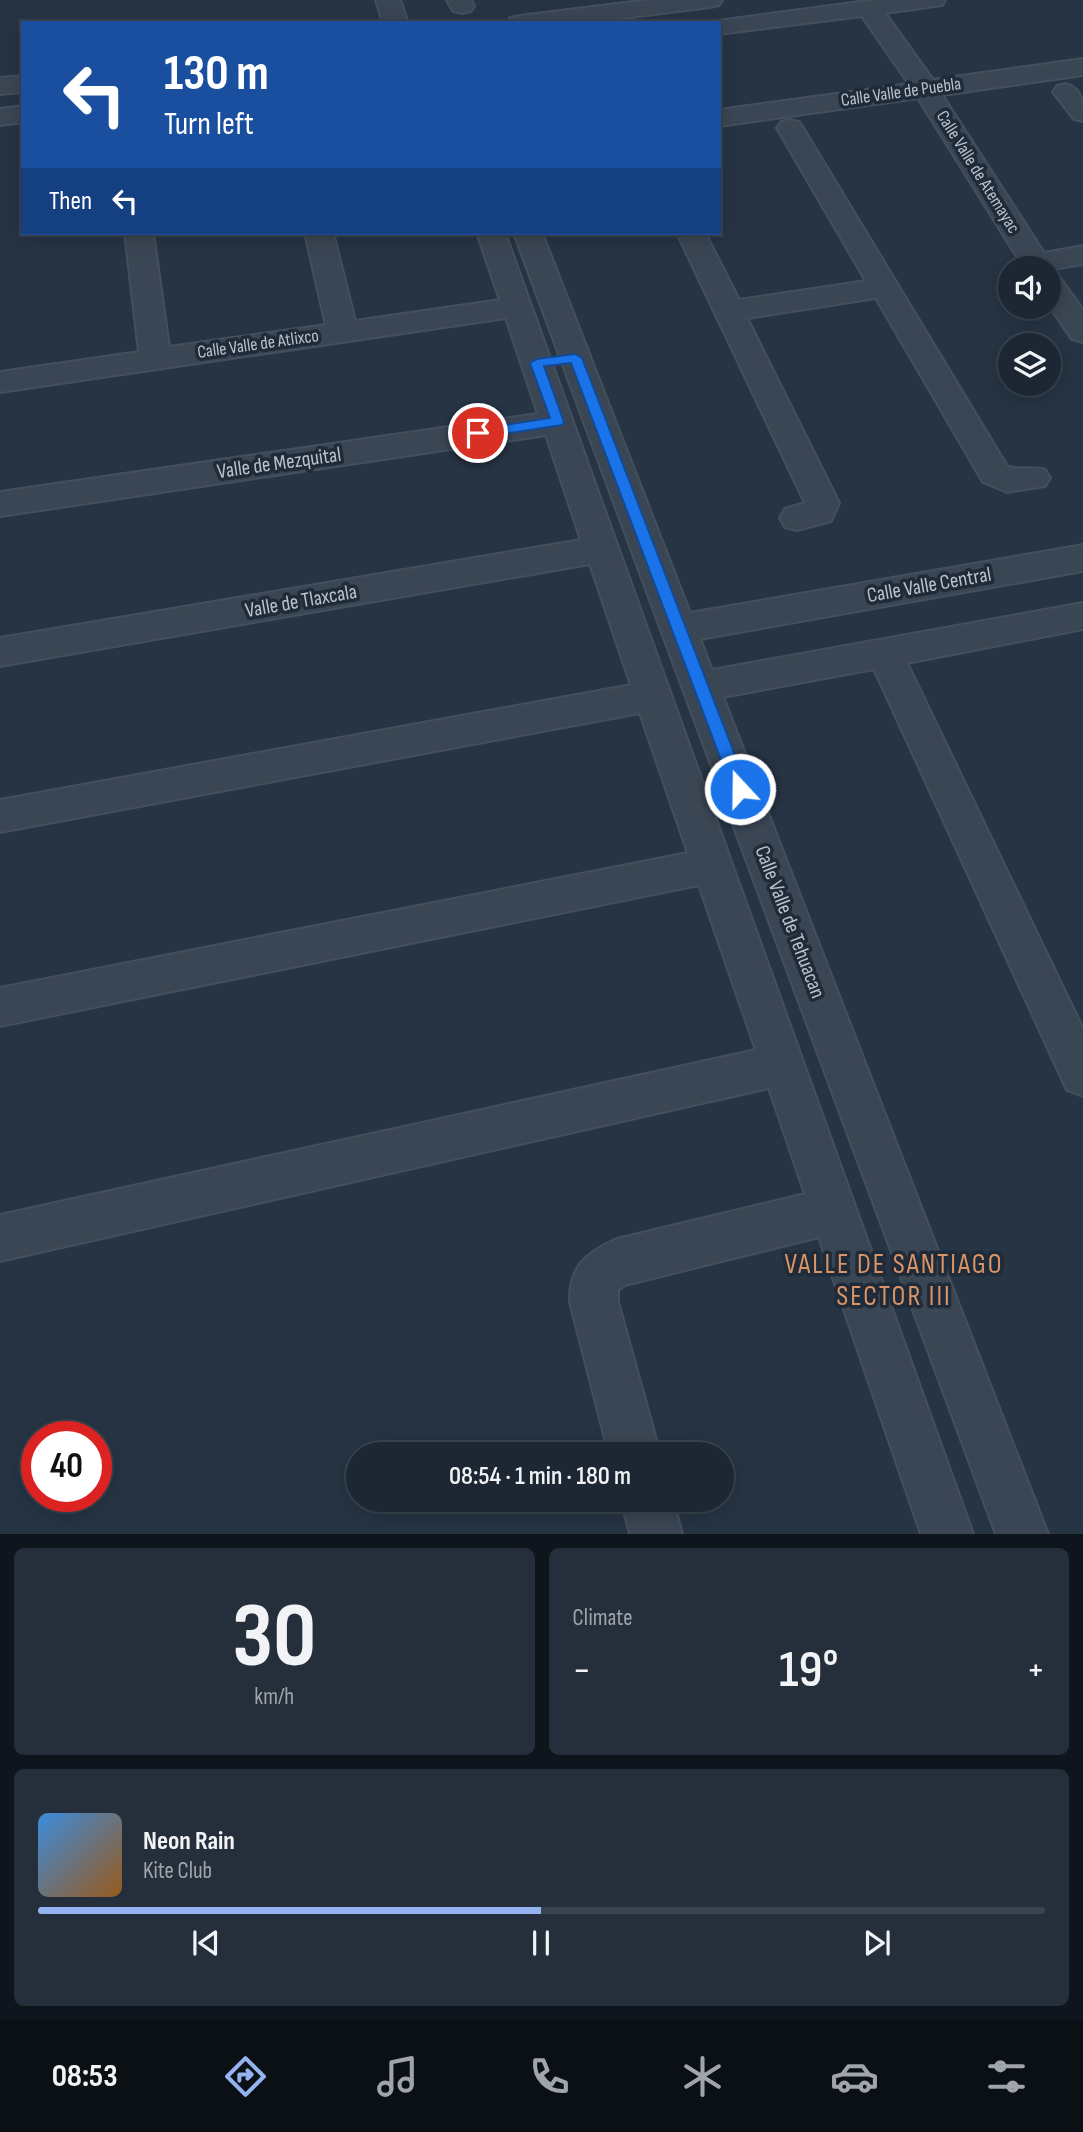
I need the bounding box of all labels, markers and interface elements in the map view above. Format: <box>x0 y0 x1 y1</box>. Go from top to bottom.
text: 130 m <box>164 45 269 104</box>
icon: left <box>49 49 140 140</box>
street label: Calle Valle de Puebla <box>840 73 963 111</box>
text: Turn left <box>164 105 254 144</box>
street label: Calle Valle de Atemayac <box>932 107 1024 237</box>
icon: left <box>106 182 144 220</box>
text: Then <box>49 186 92 217</box>
map controls <box>998 256 1061 396</box>
button: sound <box>998 256 1061 319</box>
street label: Calle Valle de Atlixco <box>196 325 320 363</box>
button: layers <box>998 333 1061 396</box>
pin <box>448 403 508 463</box>
icon: arrive <box>459 414 497 452</box>
street label: Valle de Mezquital <box>215 442 343 484</box>
street label: Calle Valle Central <box>865 562 993 608</box>
street label: Valle de Tlaxcala <box>243 579 359 623</box>
position arrow <box>703 752 777 826</box>
street label: Calle Valle de Tehuacan <box>749 842 831 1002</box>
district label: VALLE DE SANTIAGO SECTOR III <box>784 1248 1004 1313</box>
speed limit sign: 40 <box>21 1421 112 1512</box>
text: 08:54 · 1 min · 180 m <box>449 1461 631 1492</box>
text: 30 <box>232 1583 316 1692</box>
text: Climate <box>573 1604 632 1632</box>
text: 19° <box>779 1639 838 1702</box>
text: − <box>573 1648 591 1693</box>
text: + <box>1026 1648 1045 1693</box>
text: km/h <box>254 1683 294 1711</box>
text: Neon Rain <box>143 1826 235 1857</box>
text: Kite Club <box>143 1857 212 1885</box>
icon: previous <box>187 1924 225 1962</box>
icon: pause <box>522 1924 560 1962</box>
icon: next <box>858 1924 896 1962</box>
icon: directions <box>221 2052 270 2101</box>
icon: music <box>373 2052 422 2101</box>
icon: phone <box>525 2052 574 2101</box>
icon: climate <box>678 2052 727 2101</box>
icon: car <box>830 2052 879 2101</box>
icon: filters <box>982 2052 1031 2101</box>
text: 08:53 <box>52 2057 118 2096</box>

